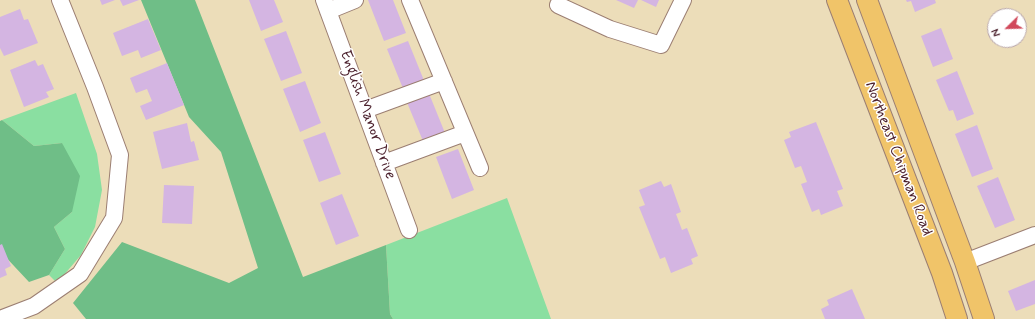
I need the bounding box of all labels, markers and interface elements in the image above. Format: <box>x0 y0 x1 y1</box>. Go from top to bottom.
north arrow <box>987 8 1027 48</box>
text: N <box>989 26 1005 38</box>
street label: English Manor Drive <box>335 48 399 182</box>
street label: Northeast Chipman Road <box>860 79 936 239</box>

